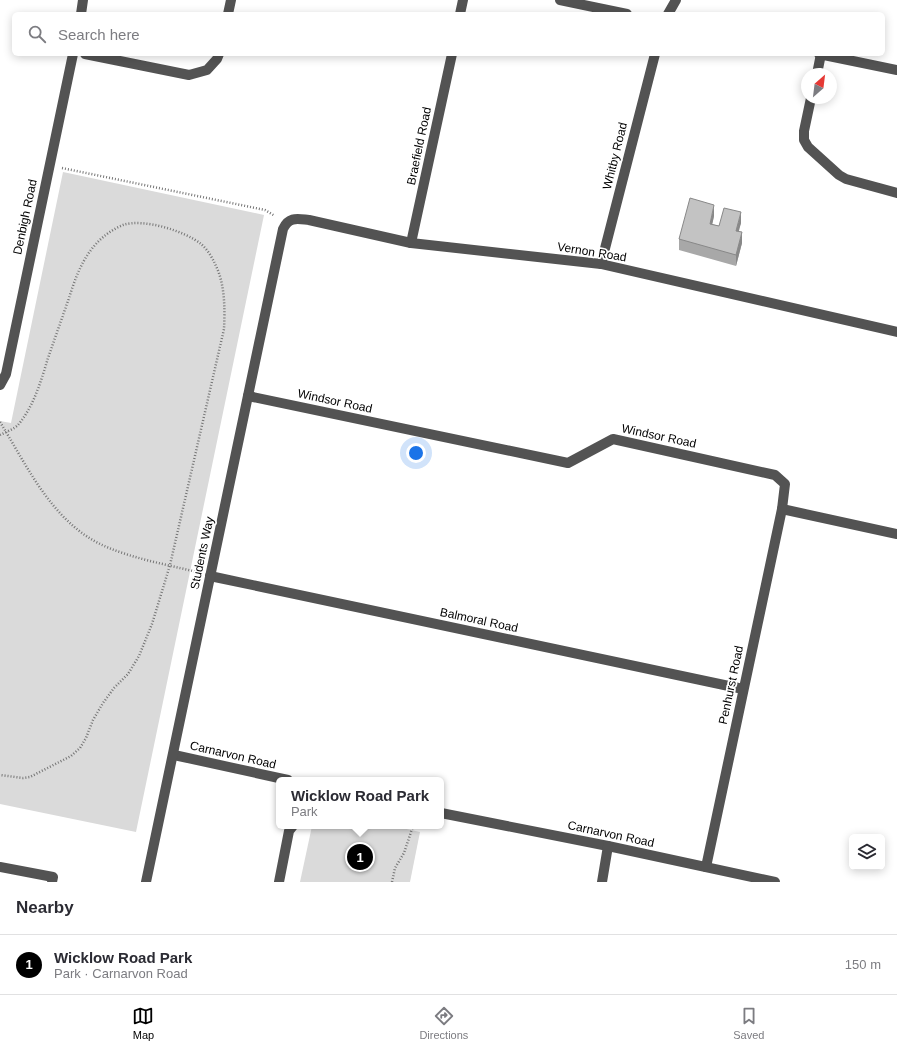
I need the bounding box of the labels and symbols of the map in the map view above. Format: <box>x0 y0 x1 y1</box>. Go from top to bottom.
north arrow <box>801 68 837 104</box>
street label: Braefield Road <box>404 106 434 186</box>
street label: Whitby Road <box>600 121 630 191</box>
street label: Denbigh Road <box>10 178 40 256</box>
street label: Vernon Road <box>556 240 628 264</box>
street label: Windsor Road <box>296 386 374 416</box>
street label: Windsor Road <box>620 421 698 451</box>
your location <box>406 443 426 463</box>
street label: Students Way <box>187 515 217 591</box>
street label: Balmoral Road <box>439 605 519 635</box>
street label: Penhurst Road <box>716 644 746 726</box>
street label: Carnarvon Road <box>189 738 277 772</box>
street label: Carnarvon Road <box>566 818 656 850</box>
pin: 1 <box>347 842 373 872</box>

